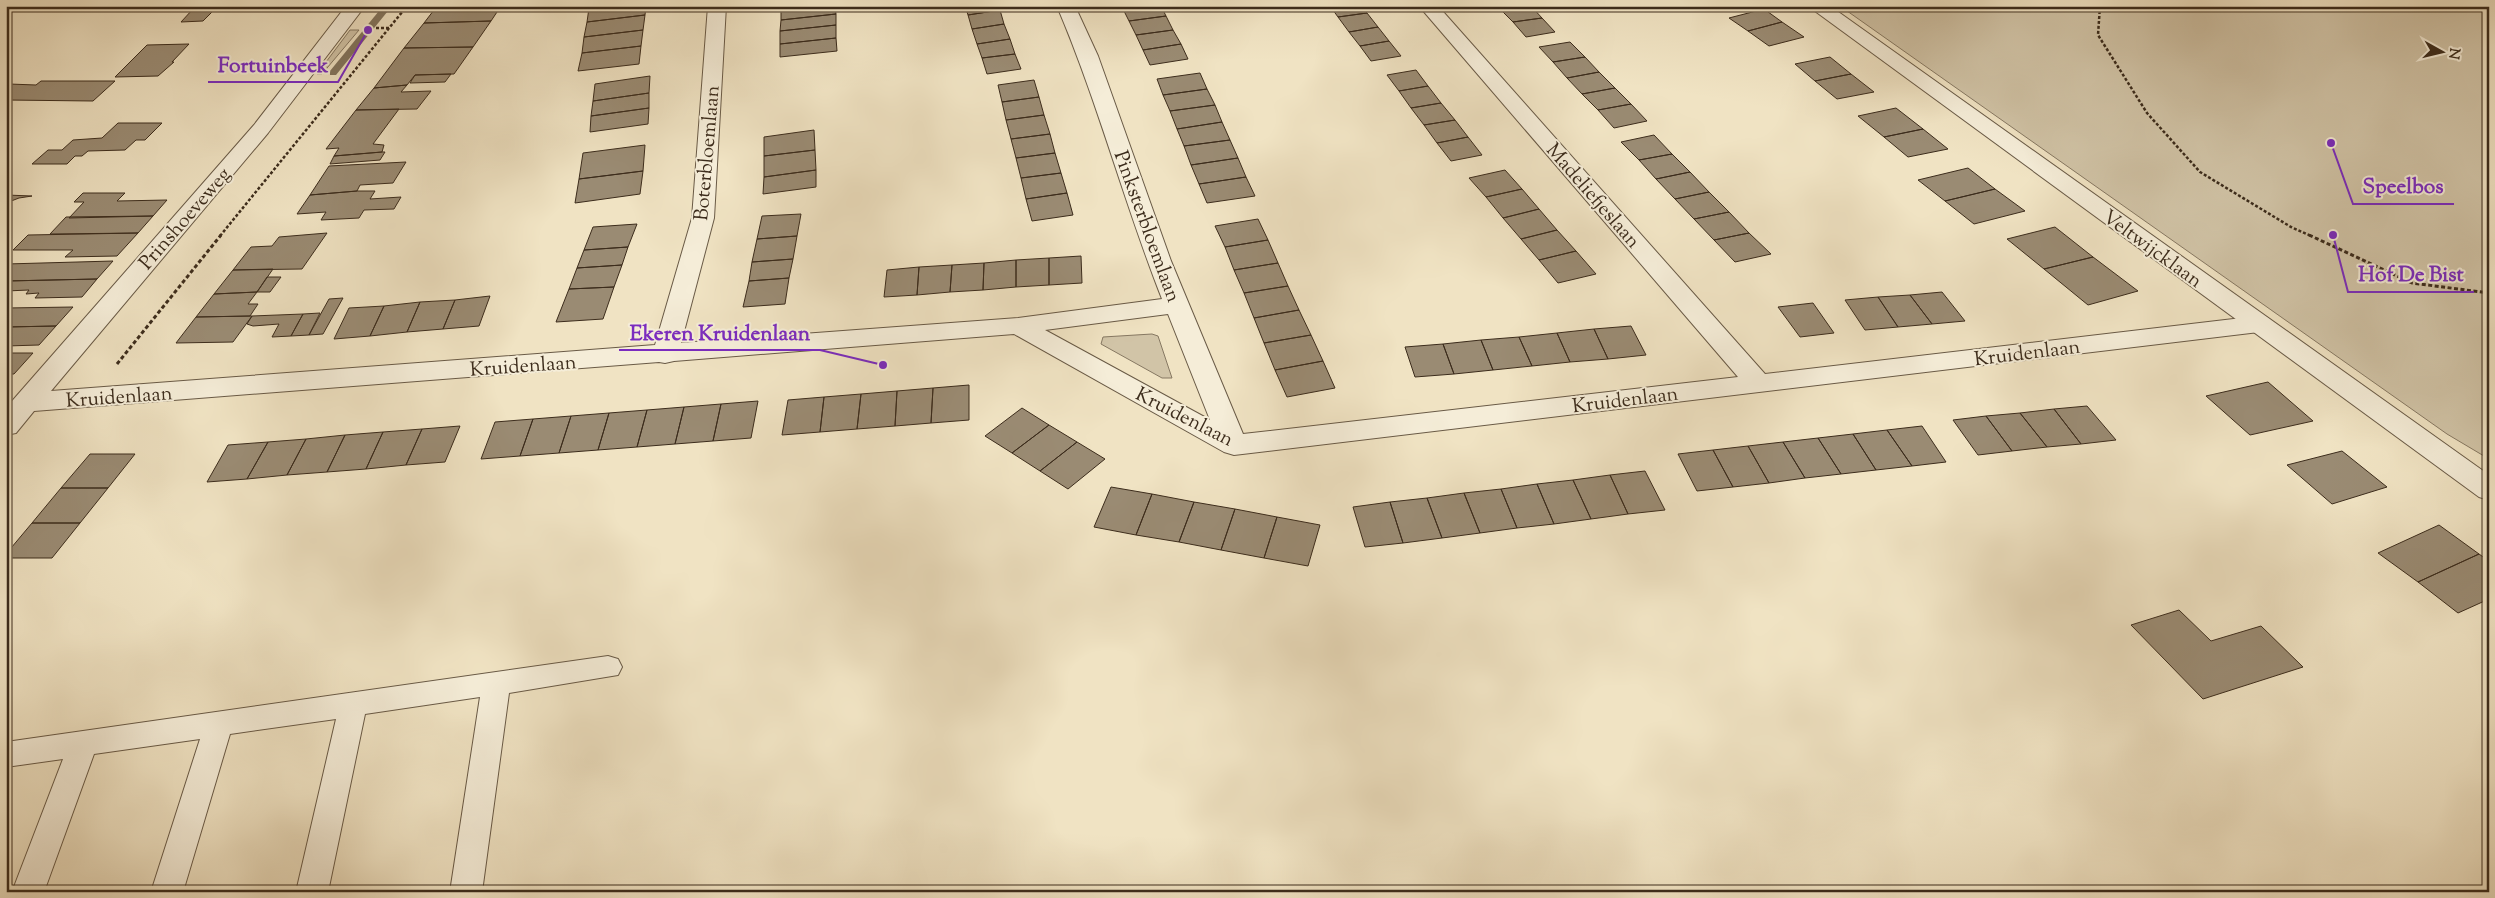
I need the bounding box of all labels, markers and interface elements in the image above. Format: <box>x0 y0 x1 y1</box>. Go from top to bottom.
north arrow <box>2418 28 2468 78</box>
callout: Fortuinbeek <box>208 46 338 82</box>
text: N <box>2442 47 2464 60</box>
text: Fortuinbeek <box>218 52 329 82</box>
street label: Boterbloemlaan <box>688 84 729 222</box>
street label: Madeliefjeslaan <box>1538 137 1646 256</box>
street label: Pinksterbloemlaan <box>1105 147 1187 307</box>
street label: Prinshoeveweg <box>133 162 239 277</box>
callout: Speelbos <box>2353 168 2454 204</box>
text: Speelbos <box>2363 173 2443 203</box>
street label: Veltwijcklaan <box>2095 204 2208 296</box>
callout: Hof De Bist <box>2348 256 2474 292</box>
text: Hof De Bist <box>2358 261 2464 291</box>
callout: Ekeren Kruidenlaan <box>619 314 820 350</box>
text: Ekeren Kruidenlaan <box>630 320 811 350</box>
street label: Kruidenlaan <box>1973 334 2082 375</box>
street label: Kruidenlaan <box>469 349 578 386</box>
street label: Kruidenlaan <box>65 380 174 417</box>
street label: Kruidenlaan <box>1130 381 1238 455</box>
street label: Kruidenlaan <box>1571 381 1680 422</box>

